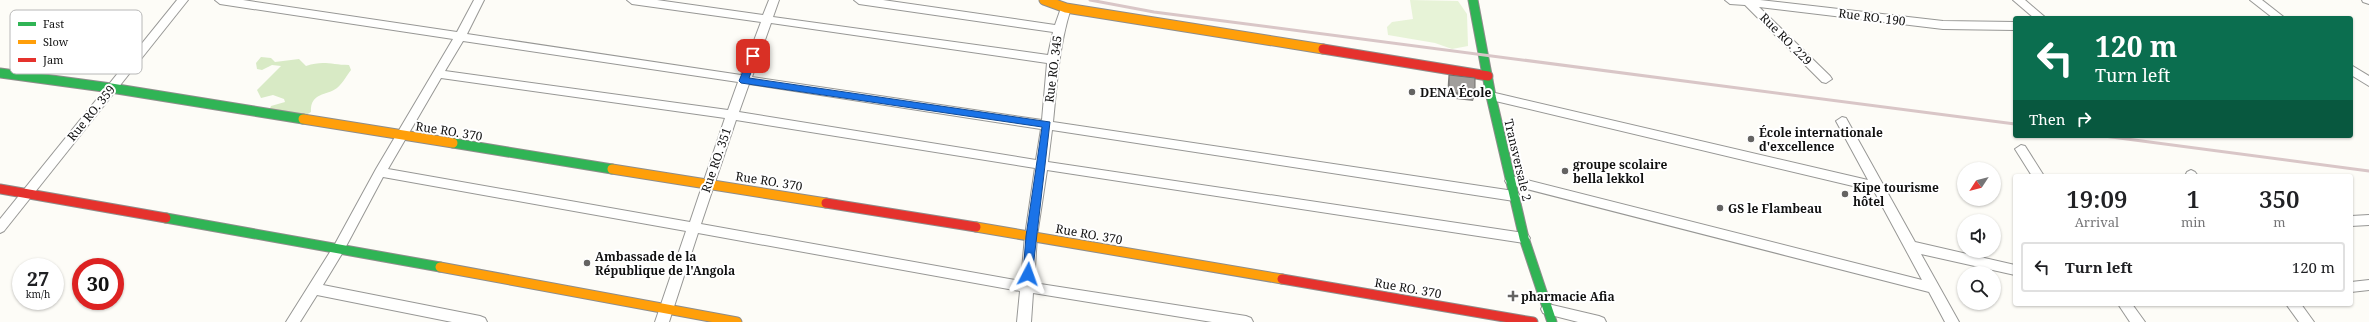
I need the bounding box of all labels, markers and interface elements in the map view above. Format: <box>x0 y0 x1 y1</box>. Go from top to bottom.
street label: Rue RO. 190 <box>1837 4 1907 30</box>
street label: Rue RO. 229 <box>1756 9 1816 69</box>
legend <box>10 10 142 74</box>
text: Fast <box>43 16 64 31</box>
text: 120 m <box>2095 27 2177 65</box>
icon: left <box>2029 32 2081 84</box>
text: Slow <box>43 34 69 49</box>
street label: Rue RO. 345 <box>1040 34 1066 104</box>
pin <box>736 39 770 73</box>
icon: arrive <box>742 45 764 67</box>
text: Jam <box>42 52 64 67</box>
text: Turn left <box>2095 63 2170 87</box>
street label: Rue RO. 359 <box>63 81 119 145</box>
place label: DENA École <box>1420 84 1491 101</box>
marker: DENA École <box>1407 87 1417 97</box>
icon: right <box>2073 108 2095 130</box>
text: Then <box>2029 109 2065 129</box>
street label: Rue RO. 370 <box>414 117 484 145</box>
street label: Transversale 2 <box>1500 117 1536 203</box>
place label: École internationale d'excellence <box>1759 124 1883 155</box>
street label: Rue RO. 351 <box>697 125 735 195</box>
marker: École internationale d'excellence <box>1746 134 1756 144</box>
place label: groupe scolaire bella lekkol <box>1573 156 1667 187</box>
north arrow <box>1957 162 2001 206</box>
map controls <box>1957 162 2001 310</box>
marker: groupe scolaire bella lekkol <box>1560 166 1570 176</box>
street label: Rue RO. 370 <box>734 167 804 195</box>
place label: Kipe tourisme hôtel <box>1853 179 1939 210</box>
text: 19:09 <box>2066 182 2128 215</box>
text: 1 <box>2187 182 2200 215</box>
text: 350 <box>2259 182 2300 215</box>
marker: Kipe tourisme hôtel <box>1840 189 1850 199</box>
place label: GS le Flambeau <box>1728 200 1822 217</box>
marker: GS le Flambeau <box>1715 203 1725 213</box>
text: Arrival <box>2075 213 2119 231</box>
text: min <box>2181 213 2206 231</box>
text: m <box>2273 213 2285 231</box>
button: sound <box>1957 214 2001 258</box>
street label: Rue RO. 370 <box>1054 220 1124 248</box>
place label: Ambassade de la République de l'Angola <box>595 248 735 279</box>
position arrow <box>1007 253 1049 295</box>
icon: left <box>2031 256 2053 278</box>
text: Turn left <box>2065 257 2133 277</box>
text: 120 m <box>2292 257 2335 277</box>
speed limit sign: 30 <box>72 258 124 310</box>
marker: Ambassade de la République de l'Angola <box>582 258 592 268</box>
text: 27 <box>27 265 49 292</box>
button: search <box>1957 266 2001 310</box>
street label: Rue RO. 370 <box>1373 274 1443 302</box>
text: km/h <box>26 287 50 301</box>
place label: pharmacie Afia <box>1521 288 1615 305</box>
marker: pharmacie Afia <box>1508 291 1518 301</box>

